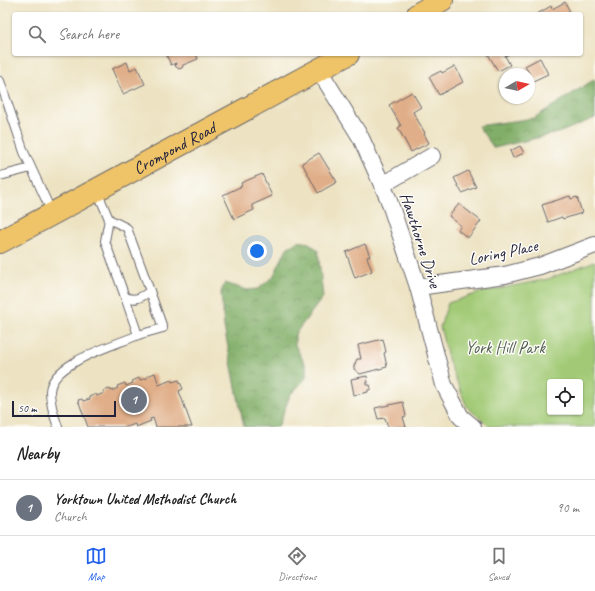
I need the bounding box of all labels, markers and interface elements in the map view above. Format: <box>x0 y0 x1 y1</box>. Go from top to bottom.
search box <box>12 12 583 56</box>
icon: search <box>26 23 48 45</box>
text: Search here <box>58 25 119 44</box>
north arrow <box>499 68 535 104</box>
street label: Crompond Road <box>130 116 221 179</box>
street label: Hawthorne Drive <box>395 190 446 292</box>
street label: Loring Place <box>467 235 541 270</box>
your location <box>247 241 267 261</box>
park label: York Hill Park <box>465 337 546 358</box>
map controls <box>547 379 583 415</box>
button: locate <box>547 379 583 415</box>
pin: 1 <box>121 385 147 415</box>
scale bar <box>12 399 116 418</box>
text: 50 m <box>18 401 37 415</box>
text: Nearby <box>16 443 59 464</box>
text: Yorktown United Methodist Church <box>54 490 236 509</box>
text: 1 <box>26 500 32 516</box>
text: 90 m <box>557 500 579 516</box>
text: Church <box>54 509 87 525</box>
tab: Map <box>85 545 107 583</box>
tab: Directions <box>278 545 317 583</box>
tab: Saved <box>488 545 510 583</box>

